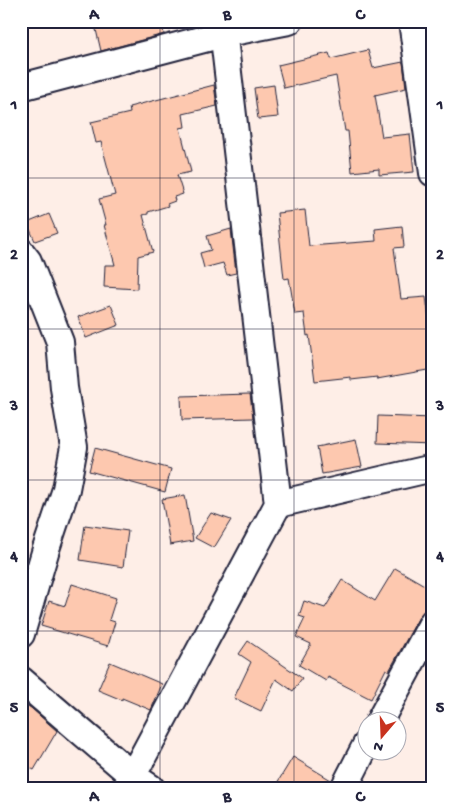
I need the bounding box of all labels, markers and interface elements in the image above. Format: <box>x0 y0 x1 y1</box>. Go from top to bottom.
text: A <box>88 7 100 26</box>
text: B <box>222 7 232 26</box>
text: C <box>355 7 366 26</box>
text: 1 <box>10 97 17 116</box>
text: 1 <box>436 97 443 116</box>
text: 2 <box>10 247 18 266</box>
text: 2 <box>436 247 444 266</box>
text: 3 <box>9 398 18 417</box>
text: 3 <box>435 398 444 417</box>
text: 4 <box>9 549 18 568</box>
text: 4 <box>435 549 444 568</box>
text: 5 <box>10 700 19 719</box>
text: 5 <box>436 700 445 719</box>
north arrow <box>356 712 406 762</box>
text: N <box>371 736 386 755</box>
text: A <box>88 789 100 808</box>
text: B <box>222 789 232 808</box>
text: C <box>355 789 366 808</box>

